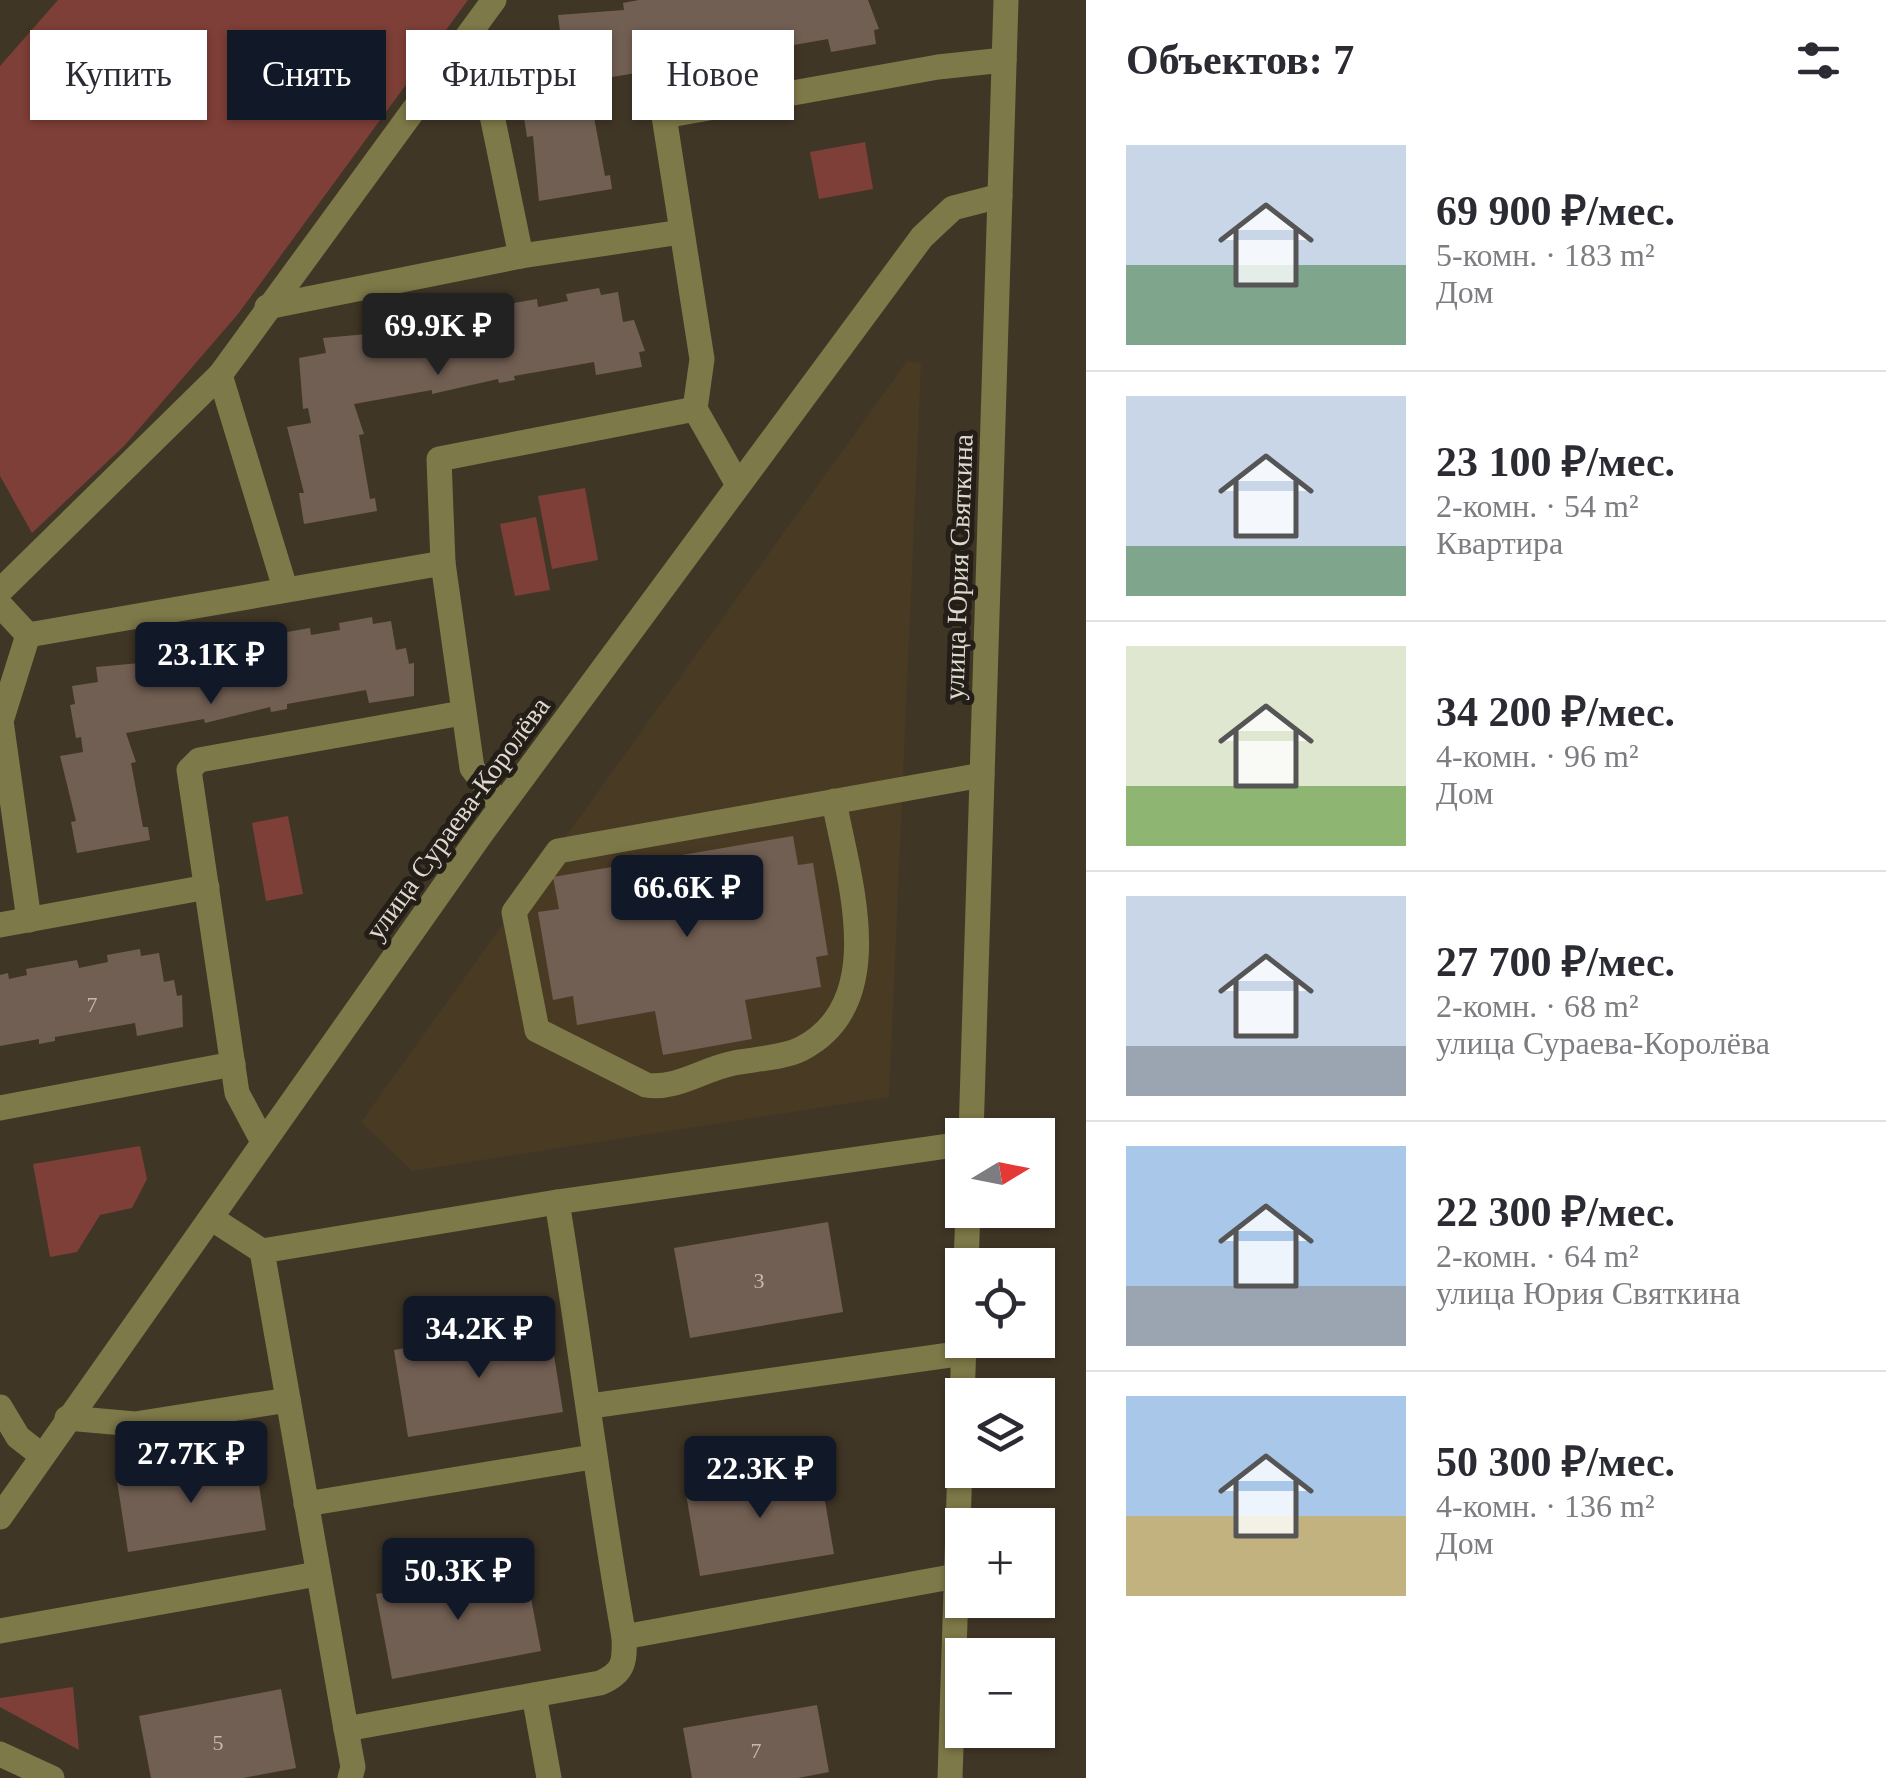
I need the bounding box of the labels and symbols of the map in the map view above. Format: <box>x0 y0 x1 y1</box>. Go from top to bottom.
pin: 69.9K ₽ <box>346 293 530 378</box>
street label: улица Юрия Святкина <box>938 433 979 701</box>
pin: 23.1K ₽ <box>119 622 303 707</box>
street label: улица Сураева-Королёва <box>359 691 556 946</box>
pin: 66.6K ₽ <box>595 855 779 940</box>
house number: 7 <box>87 992 98 1017</box>
north arrow <box>945 1118 1055 1228</box>
house number: 3 <box>754 1268 765 1293</box>
pin: 34.2K ₽ <box>387 1296 571 1381</box>
pin: 27.7K ₽ <box>99 1421 283 1506</box>
pin: 22.3K ₽ <box>668 1436 852 1521</box>
pin: 50.3K ₽ <box>366 1538 550 1623</box>
house number: 5 <box>213 1730 224 1755</box>
house number: 7 <box>751 1738 762 1763</box>

